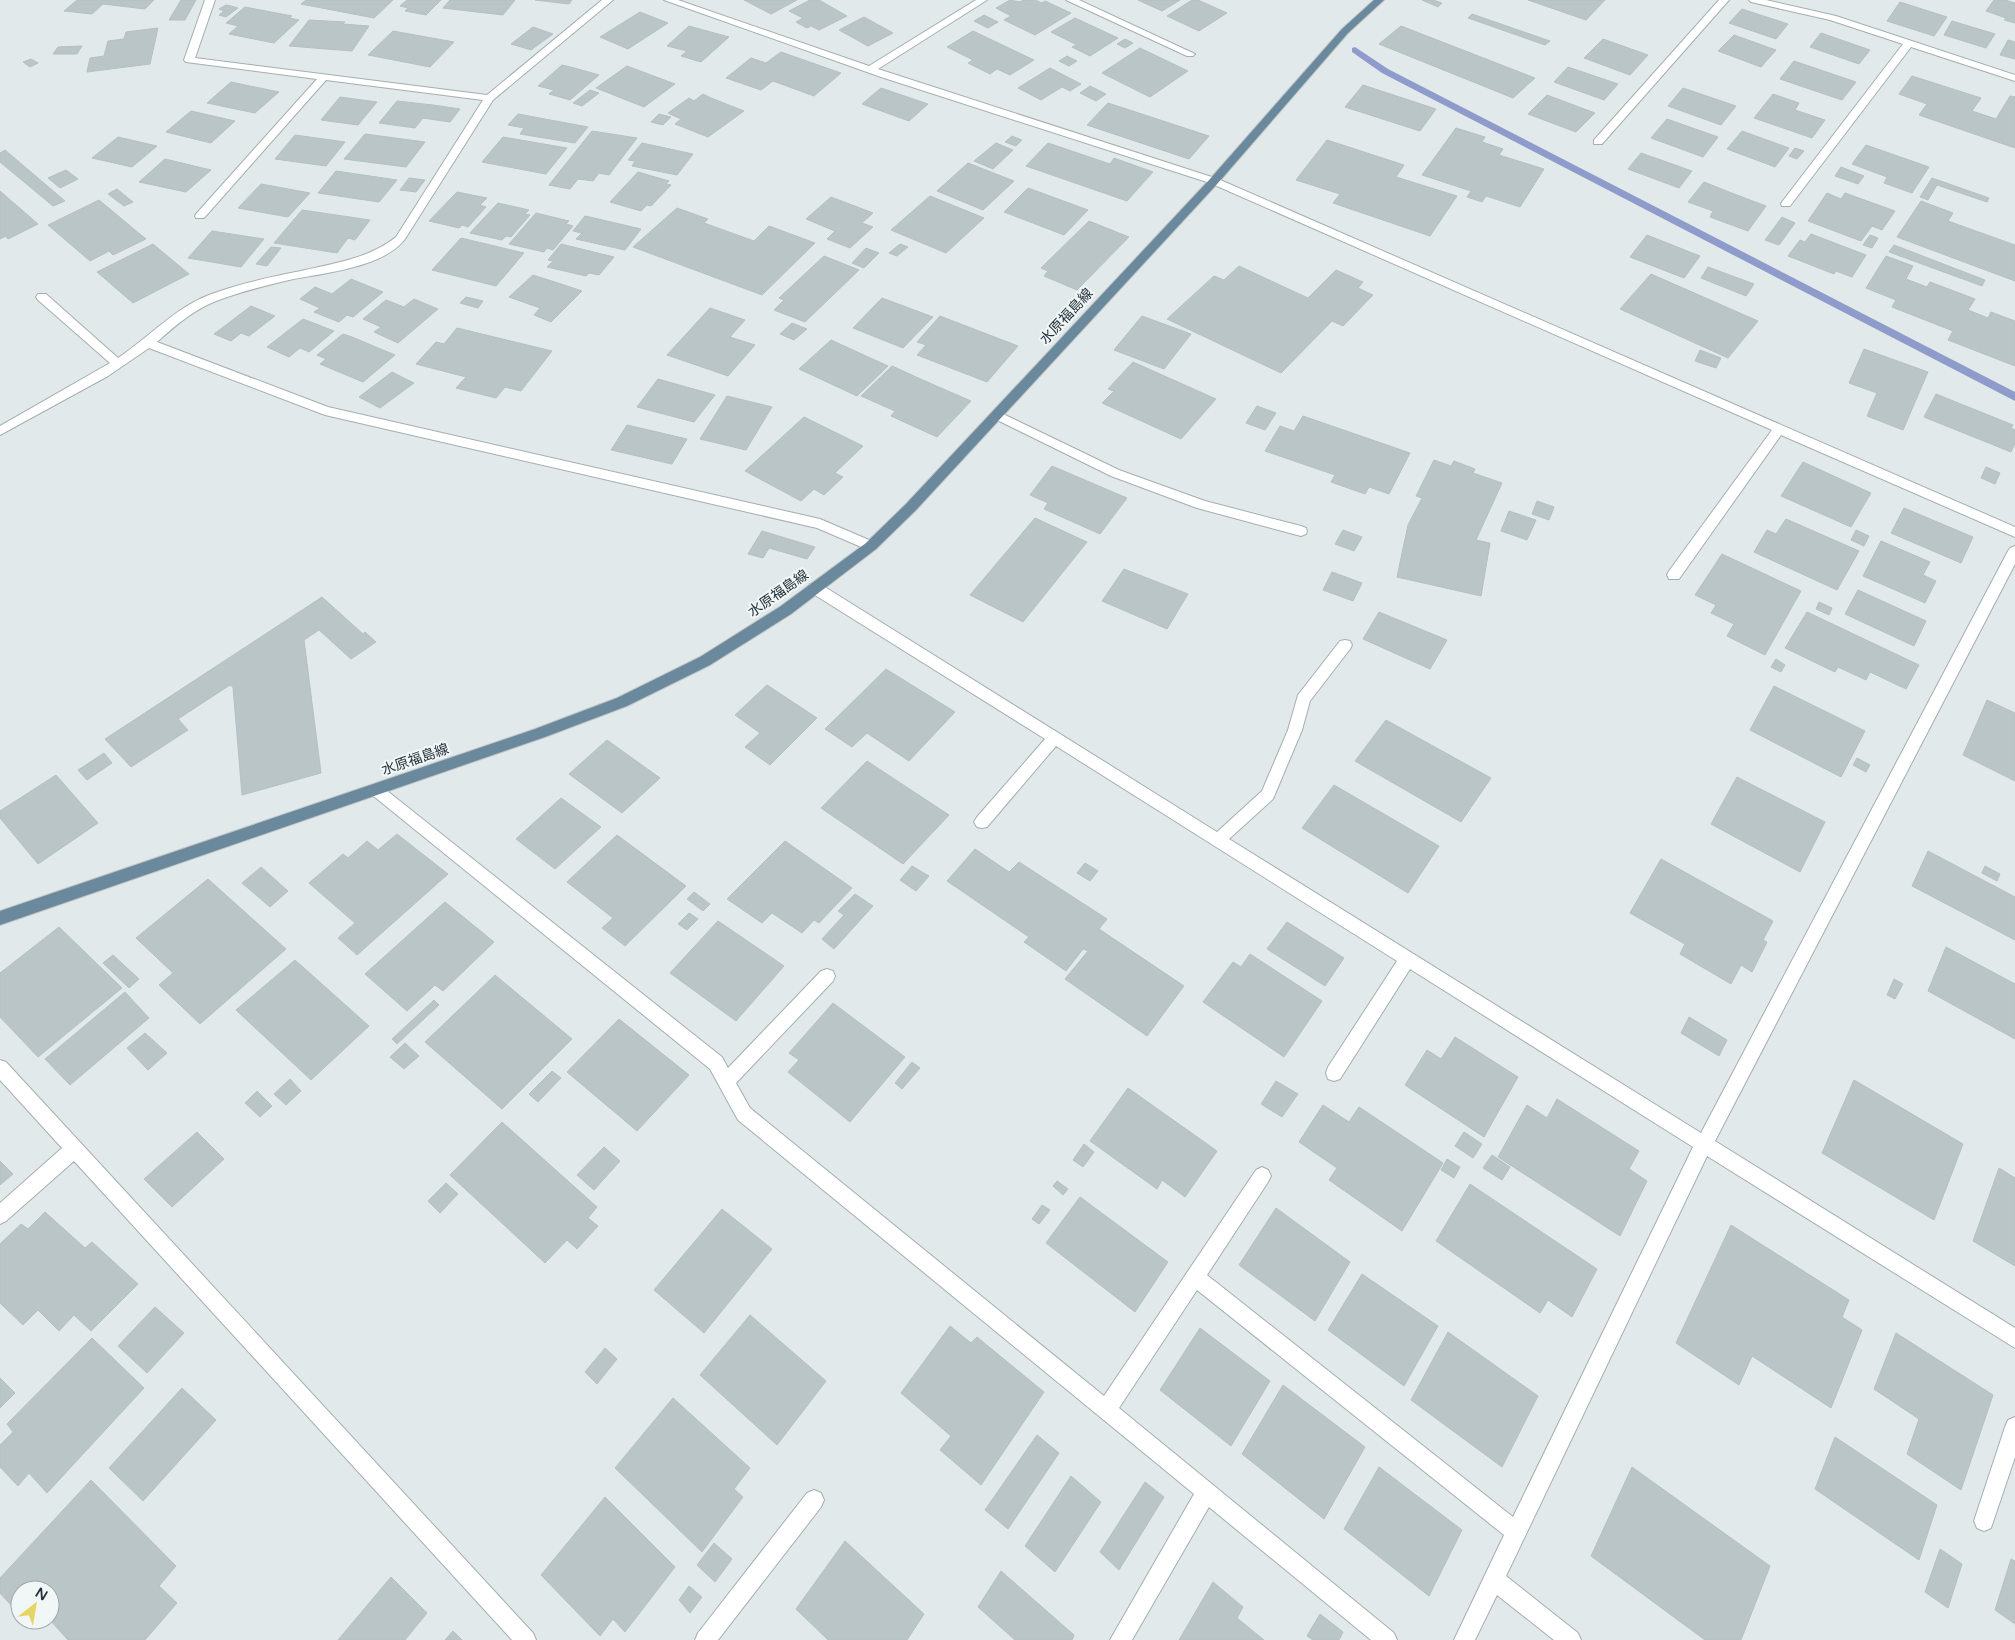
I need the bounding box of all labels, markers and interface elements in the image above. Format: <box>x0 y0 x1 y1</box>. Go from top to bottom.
street label: 水原福島線 <box>1036 285 1096 348</box>
street label: 水原福島線 <box>745 566 812 620</box>
street label: 水原福島線 <box>379 740 451 779</box>
north arrow <box>10 1580 60 1630</box>
text: N <box>32 1584 51 1604</box>

